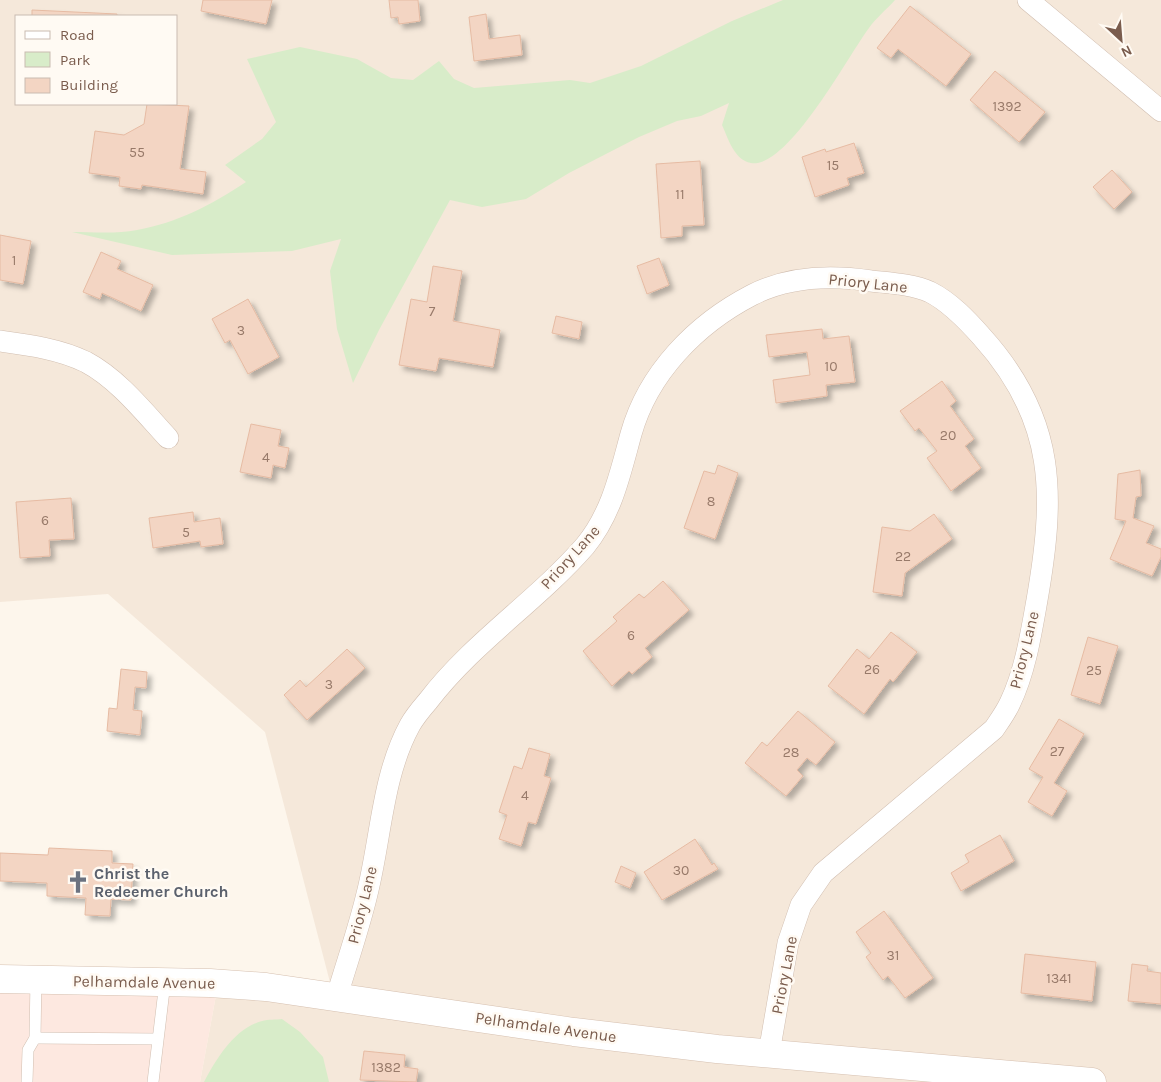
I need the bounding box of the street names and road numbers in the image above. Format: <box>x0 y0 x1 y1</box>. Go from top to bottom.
street label: Priory Lane <box>828 269 908 297</box>
street label: Priory Lane <box>536 521 604 593</box>
street label: Priory Lane <box>1005 609 1043 691</box>
street label: Priory Lane <box>343 864 381 946</box>
street label: Priory Lane <box>767 934 801 1016</box>
street label: Pelhamdale Avenue <box>73 971 215 993</box>
street label: Pelhamdale Avenue <box>474 1008 618 1046</box>

